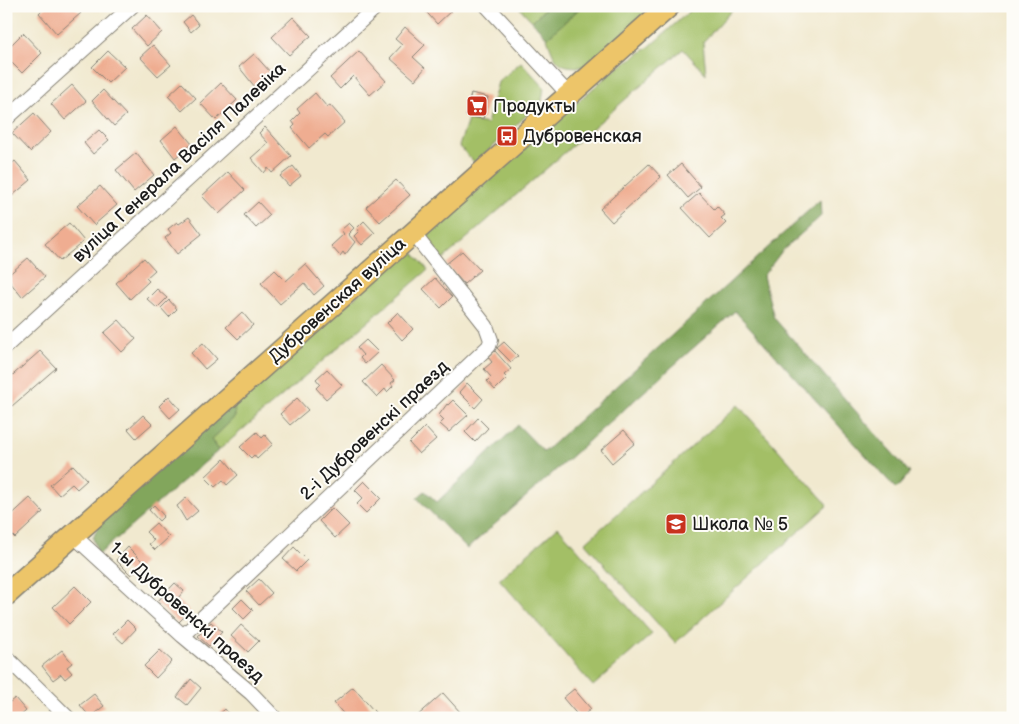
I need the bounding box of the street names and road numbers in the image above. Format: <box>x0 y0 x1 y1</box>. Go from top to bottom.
street label: вуліца Генерала Васіля Палевіка <box>68 58 290 267</box>
street label: Дубровенская вуліца <box>264 233 411 367</box>
street label: 2-і Дубровенскі праезд <box>296 356 453 505</box>
street label: 1-ы Дубровенскі праезд <box>105 538 268 687</box>

